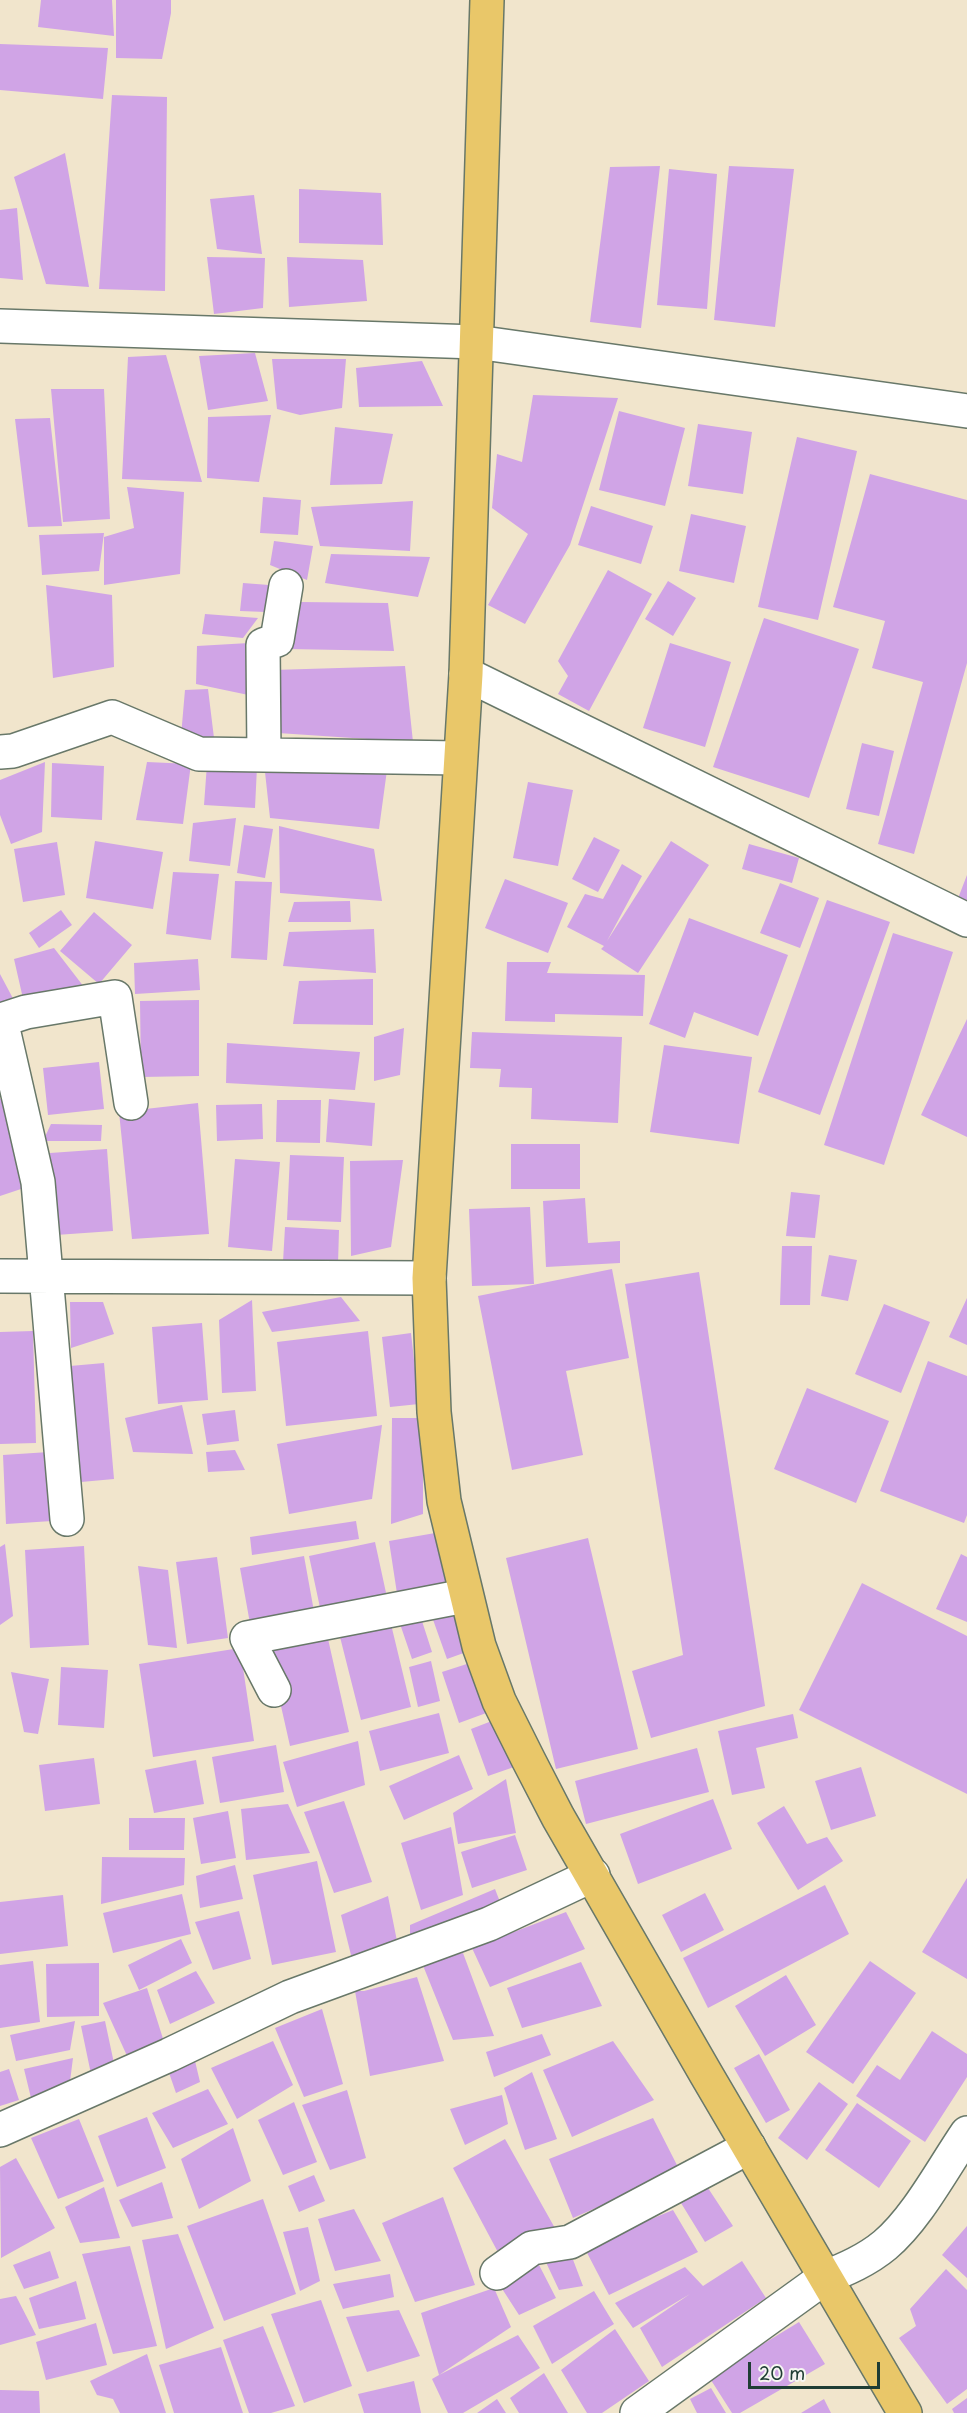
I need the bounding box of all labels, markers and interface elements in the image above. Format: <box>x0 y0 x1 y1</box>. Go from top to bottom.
scale bar <box>751 2350 883 2388</box>
text: 20 m <box>759 2359 805 2386</box>

